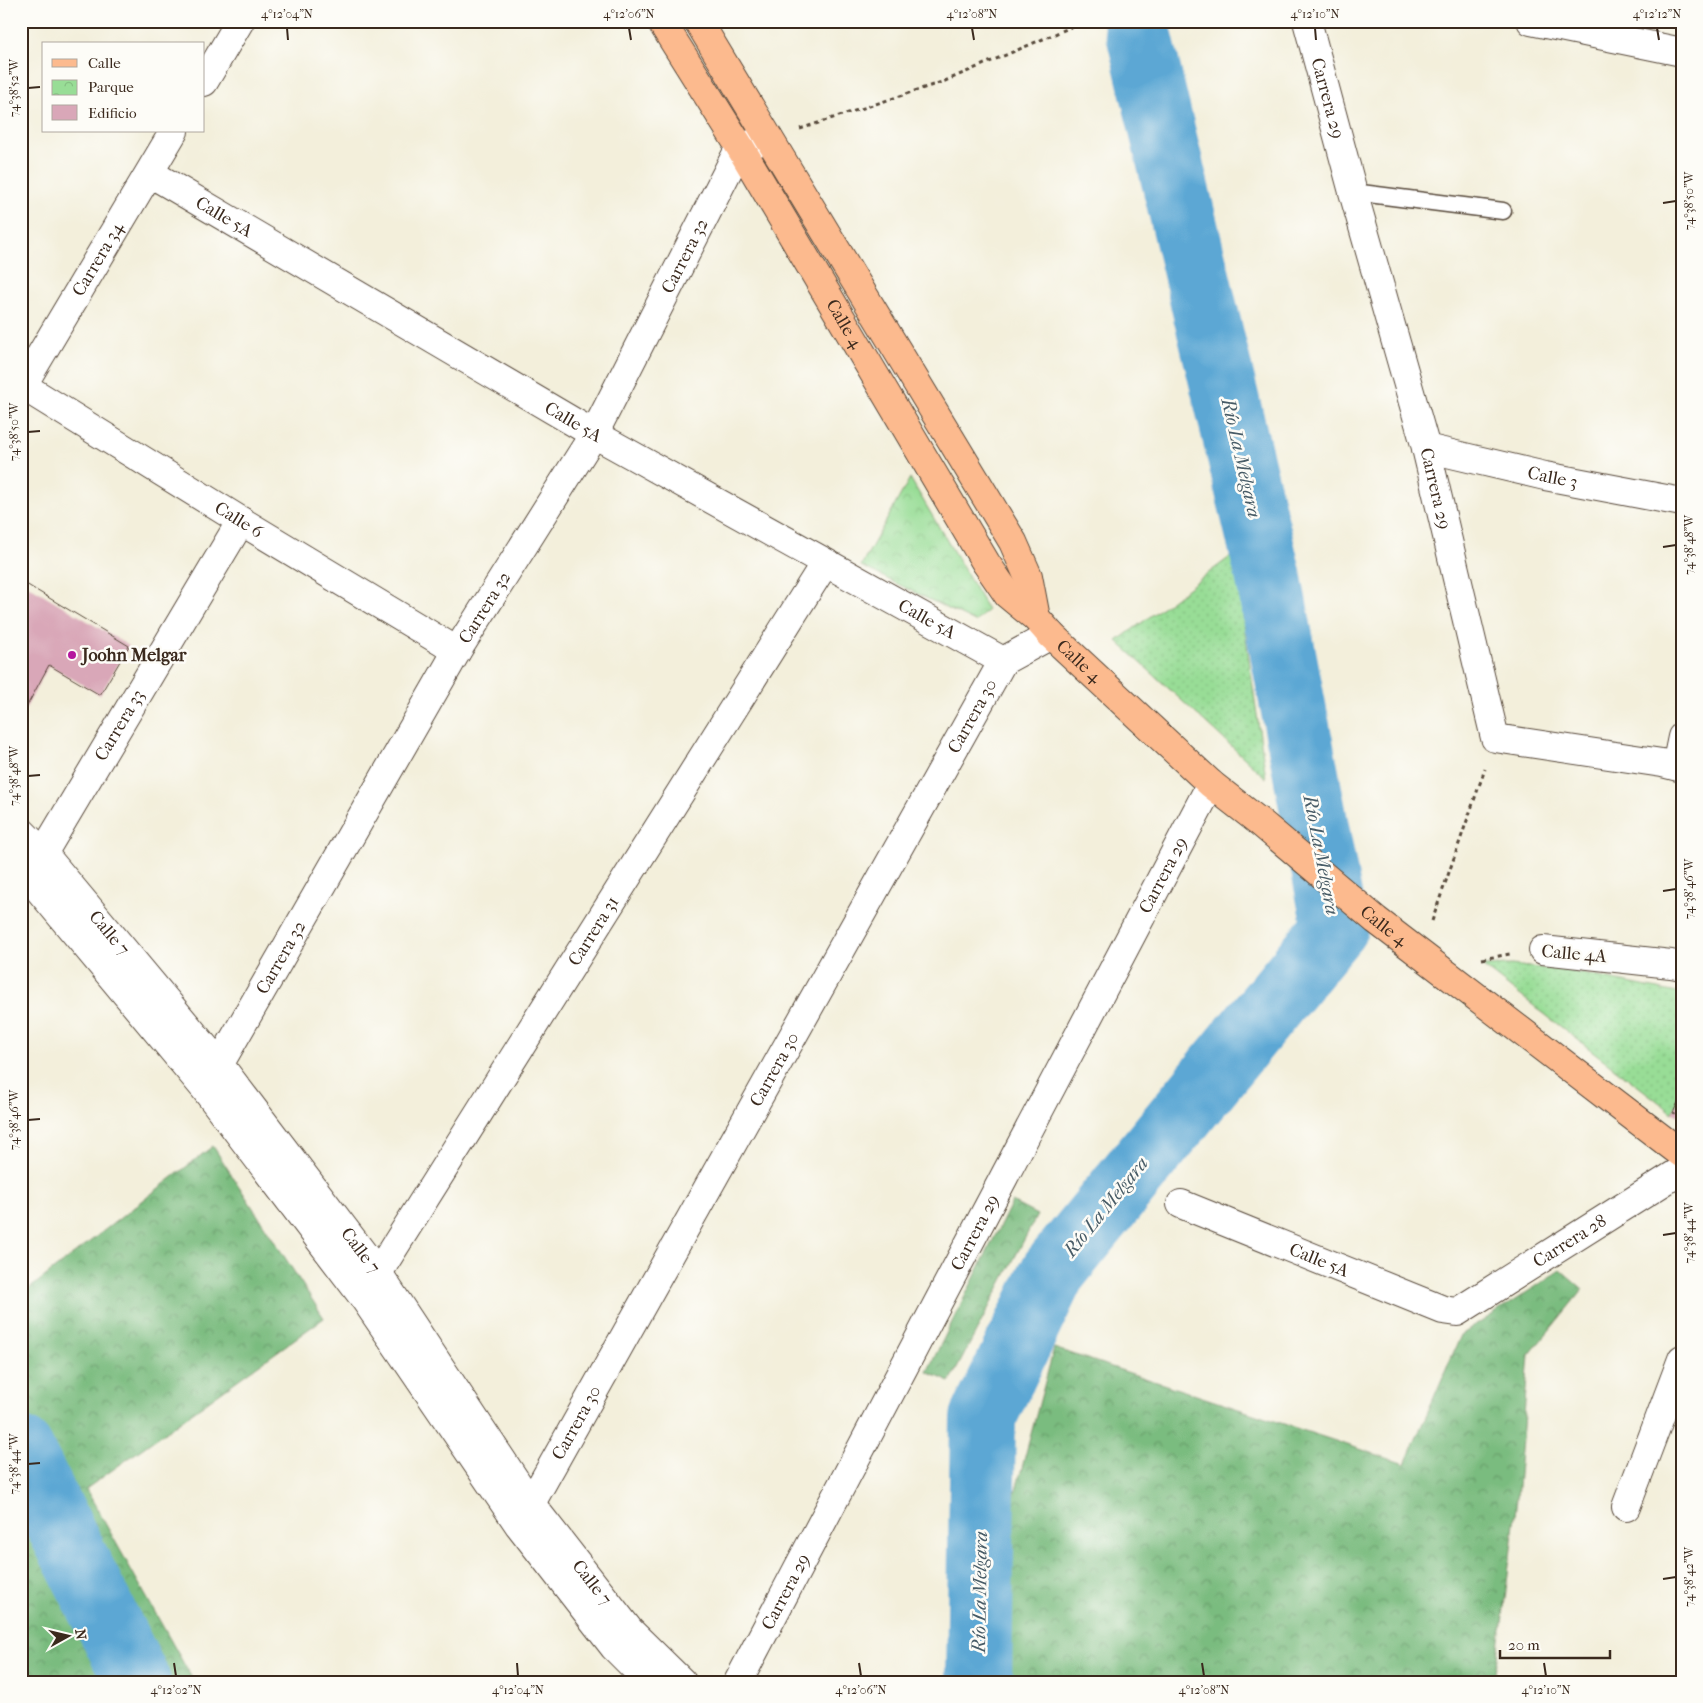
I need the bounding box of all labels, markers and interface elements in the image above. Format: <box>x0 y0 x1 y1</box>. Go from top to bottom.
text: 4°12'04"N <box>261 7 313 21</box>
text: 4°12'06"N <box>603 7 655 21</box>
text: 4°12'08"N <box>947 7 997 21</box>
text: 4°12'10"N <box>1290 7 1340 21</box>
text: 4°12'12"N <box>1633 7 1681 21</box>
legend <box>42 42 205 132</box>
text: Calle <box>88 54 121 72</box>
street label: Carrera 29 <box>1307 55 1349 141</box>
text: 74°38'52"W <box>7 58 21 117</box>
text: Parque <box>88 78 134 96</box>
text: Edificio <box>88 104 137 122</box>
text: 74°38'50"W <box>1682 170 1696 230</box>
street label: Calle 5A <box>192 192 257 242</box>
street label: Carrera 32 <box>657 215 712 297</box>
street label: Carrera 34 <box>68 218 128 300</box>
street label: Calle 4 <box>822 295 867 352</box>
water label: Río La Melgara <box>1216 394 1265 520</box>
street label: Calle 5A <box>541 397 606 447</box>
text: 74°38'50"W <box>7 401 21 461</box>
street label: Carrera 29 <box>1416 446 1455 531</box>
street label: Calle 3 <box>1526 462 1579 492</box>
street label: Calle 6 <box>211 497 267 542</box>
text: 74°38'48"W <box>1682 514 1696 575</box>
street label: Carrera 32 <box>454 568 515 647</box>
street label: Calle 5A <box>895 595 960 643</box>
street label: Calle 4 <box>1052 635 1106 687</box>
place label: Joohn Melgar <box>80 645 187 666</box>
marker: Joohn Melgar <box>66 649 78 661</box>
street label: Carrera 30 <box>943 675 1001 757</box>
street label: Carrera 33 <box>90 686 149 764</box>
text: 74°38'48"W <box>7 745 21 806</box>
water label: Río La Melgara <box>1298 791 1343 917</box>
street label: Carrera 29 <box>1134 833 1192 917</box>
text: 74°38'46"W <box>1682 858 1696 919</box>
street label: Carrera 31 <box>564 892 623 970</box>
street label: Calle 4 <box>1356 901 1412 951</box>
street label: Calle 7 <box>85 906 134 960</box>
street label: Carrera 32 <box>251 917 310 998</box>
street label: Calle 4A <box>1541 941 1608 967</box>
street label: Carrera 30 <box>745 1029 803 1110</box>
text: 74°38'46"W <box>7 1089 21 1150</box>
water label: Río La Melgara <box>1058 1153 1153 1263</box>
street label: Carrera 29 <box>946 1191 1003 1274</box>
text: 74°38'44"W <box>1682 1201 1696 1264</box>
street label: Carrera 28 <box>1529 1210 1610 1272</box>
street label: Calle 7 <box>337 1223 385 1278</box>
street label: Calle 5A <box>1286 1238 1352 1281</box>
street label: Carrera 30 <box>547 1382 605 1463</box>
text: 74°38'44"W <box>7 1432 21 1495</box>
water label: Río La Melgara <box>968 1531 992 1655</box>
text: 74°38'42"W <box>1682 1546 1696 1607</box>
street label: Carrera 29 <box>757 1550 814 1633</box>
street label: Calle 7 <box>568 1556 617 1610</box>
north arrow <box>42 1610 92 1660</box>
text: N <box>71 1628 90 1641</box>
scale bar <box>1500 1628 1610 1660</box>
text: 20 m <box>1508 1636 1540 1654</box>
text: 4°12'02"N <box>150 1683 202 1697</box>
text: 4°12'04"N <box>492 1683 544 1697</box>
text: 4°12'06"N <box>835 1683 887 1697</box>
text: 4°12'08"N <box>1179 1683 1229 1697</box>
text: 4°12'10"N <box>1521 1683 1571 1697</box>

